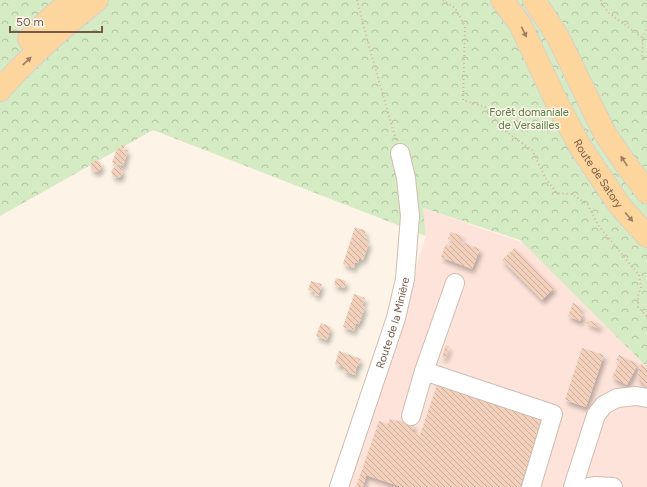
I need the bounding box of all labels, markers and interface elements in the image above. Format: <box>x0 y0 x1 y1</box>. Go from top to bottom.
scale bar <box>10 8 102 34</box>
text: 50 m <box>16 15 44 29</box>
one-way arrow <box>521 26 527 37</box>
one-way arrow <box>22 57 32 66</box>
park label: Forêt domaniale de Versailles <box>489 106 569 132</box>
street label: Route de Satory <box>571 137 626 210</box>
one-way arrow <box>620 155 627 167</box>
one-way arrow <box>625 212 634 222</box>
street label: Route de la Minière <box>373 276 412 370</box>

